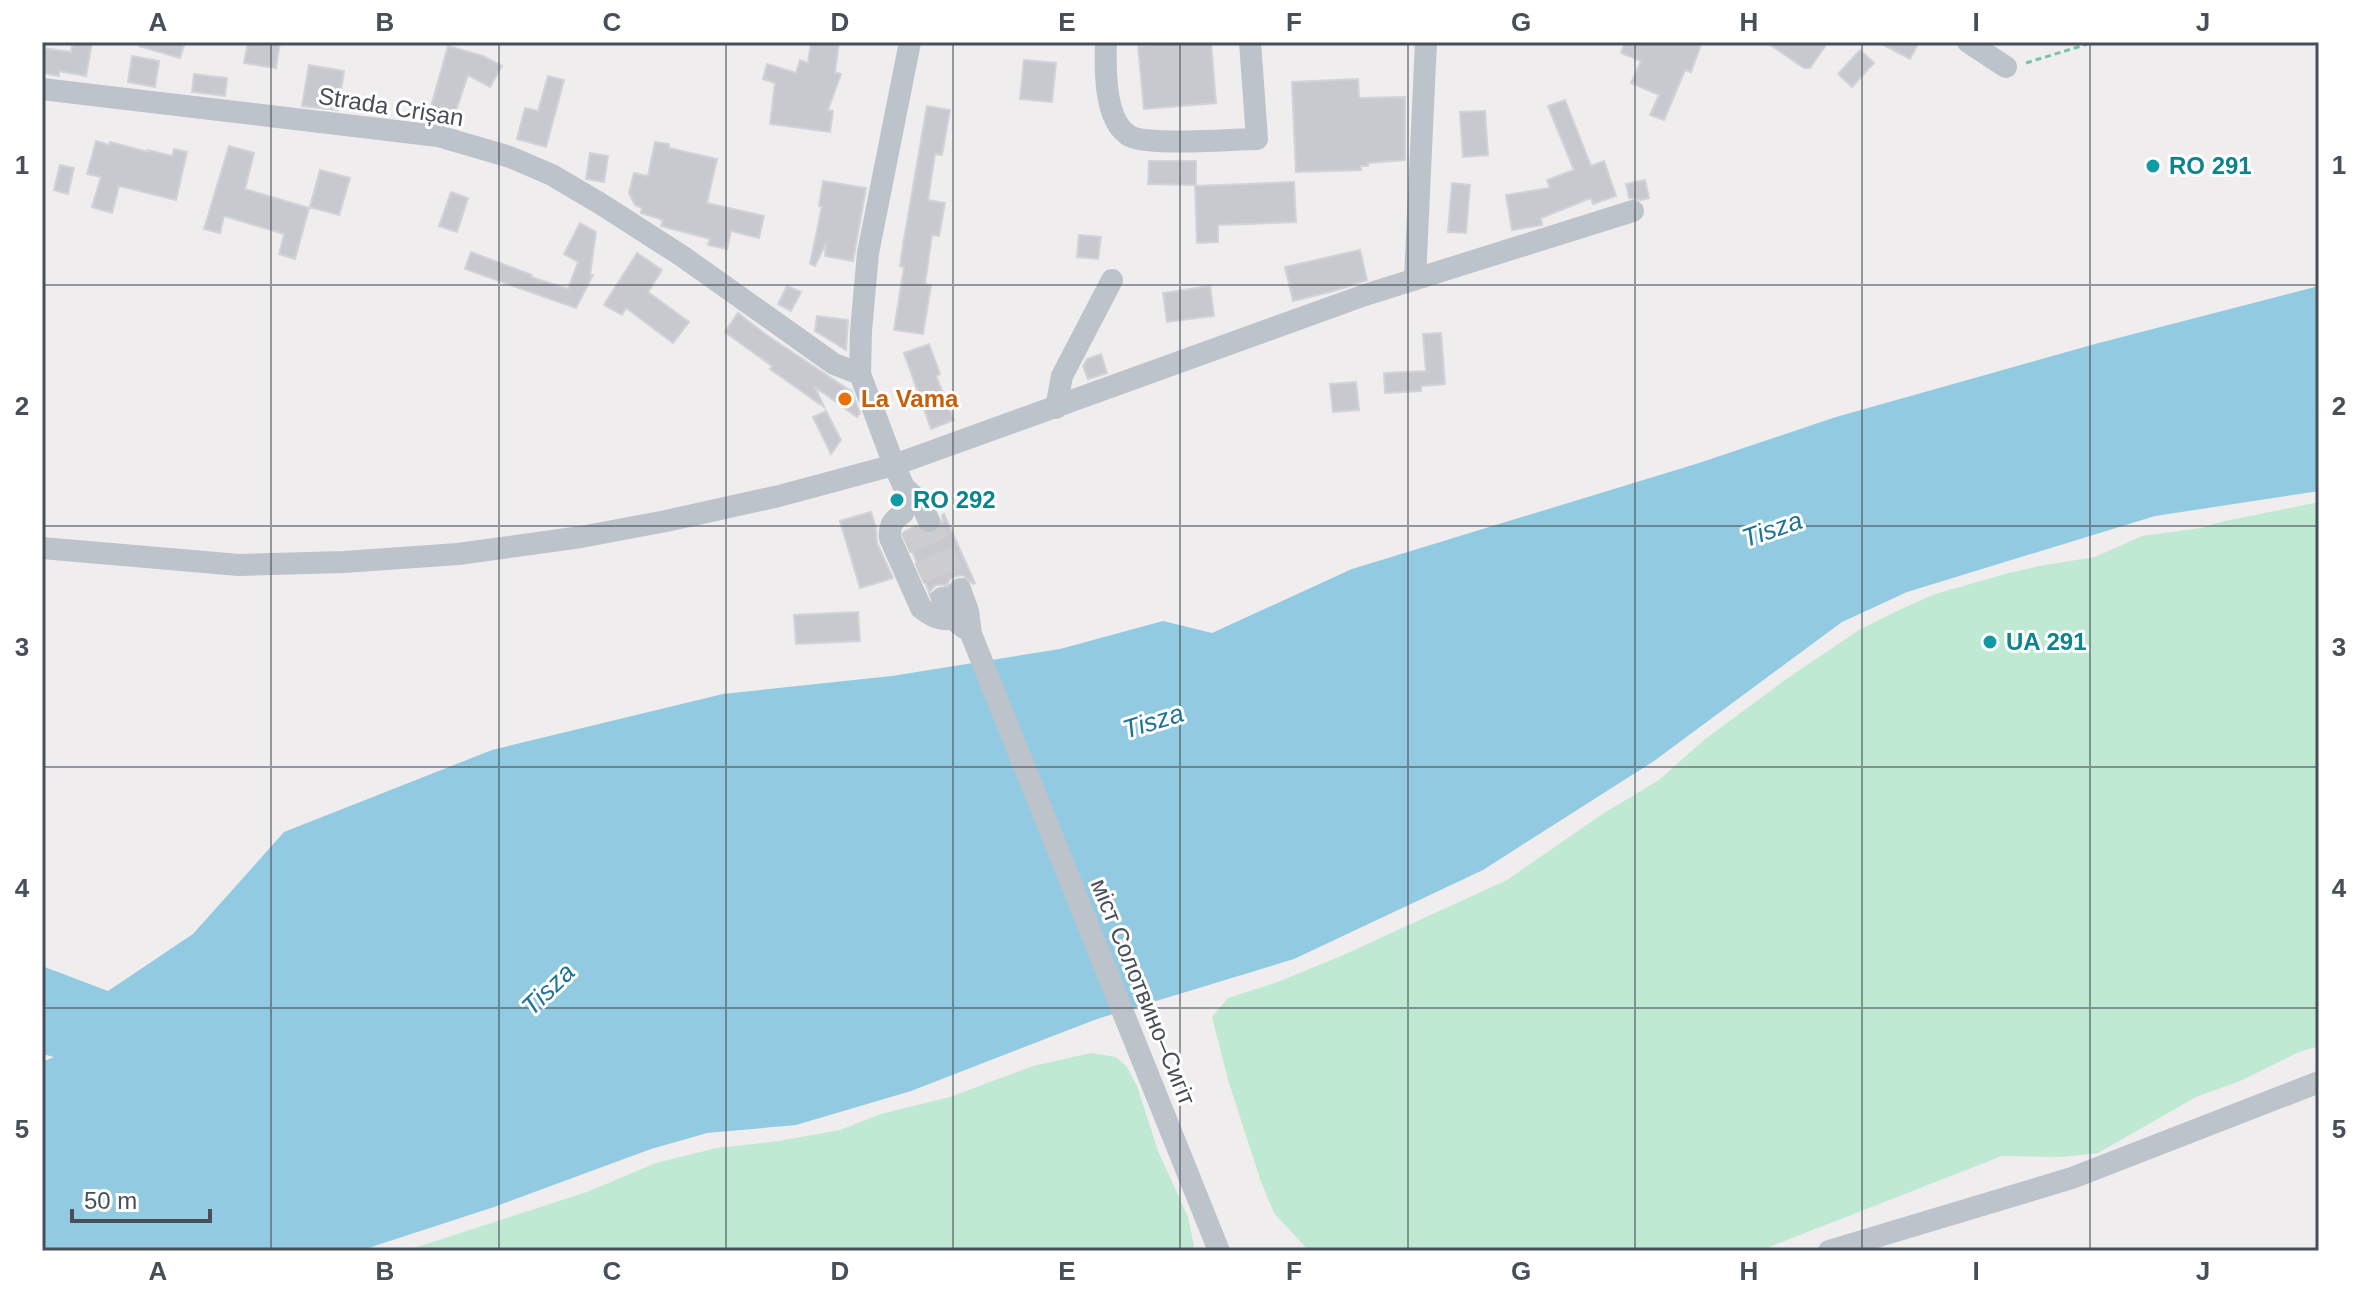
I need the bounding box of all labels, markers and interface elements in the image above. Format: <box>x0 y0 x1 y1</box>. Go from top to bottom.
text: A <box>149 7 168 37</box>
text: B <box>376 7 394 37</box>
text: C <box>603 7 622 37</box>
text: D <box>831 7 849 37</box>
text: E <box>1058 7 1076 37</box>
text: F <box>1286 7 1302 37</box>
text: G <box>1511 7 1531 37</box>
text: H <box>1740 7 1758 37</box>
text: I <box>1972 7 1980 37</box>
text: J <box>2196 7 2210 37</box>
street label: Strada Crișan <box>317 82 466 131</box>
text: 1 <box>15 150 29 180</box>
text: 1 <box>2332 150 2346 180</box>
place label: RO 291 <box>2169 152 2252 179</box>
marker: RO 291 <box>2144 157 2162 175</box>
place label: La Vama <box>861 385 959 412</box>
marker: La Vama <box>836 390 854 408</box>
text: 2 <box>15 391 29 421</box>
text: 2 <box>2332 391 2346 421</box>
place label: RO 292 <box>913 486 996 513</box>
marker: RO 292 <box>888 491 906 509</box>
water label: Tisza <box>1738 505 1806 553</box>
place label: UA 291 <box>2006 628 2086 655</box>
text: 3 <box>15 632 29 662</box>
text: 3 <box>2332 632 2346 662</box>
marker: UA 291 <box>1981 633 1999 651</box>
water label: Tisza <box>1119 698 1187 744</box>
text: 4 <box>15 873 30 903</box>
text: 4 <box>2332 873 2347 903</box>
street label: міст Солотвино–Сигіт <box>1086 875 1201 1109</box>
water label: Tisza <box>515 957 581 1021</box>
text: 5 <box>15 1114 29 1144</box>
text: 5 <box>2332 1114 2346 1144</box>
scale bar <box>72 1173 210 1223</box>
text: 50 m <box>84 1187 137 1214</box>
text: A <box>149 1256 168 1286</box>
text: B <box>376 1256 394 1286</box>
text: C <box>603 1256 622 1286</box>
text: D <box>831 1256 849 1286</box>
text: E <box>1058 1256 1076 1286</box>
text: F <box>1286 1256 1302 1286</box>
text: G <box>1511 1256 1531 1286</box>
text: H <box>1740 1256 1758 1286</box>
text: I <box>1972 1256 1980 1286</box>
text: J <box>2196 1256 2210 1286</box>

